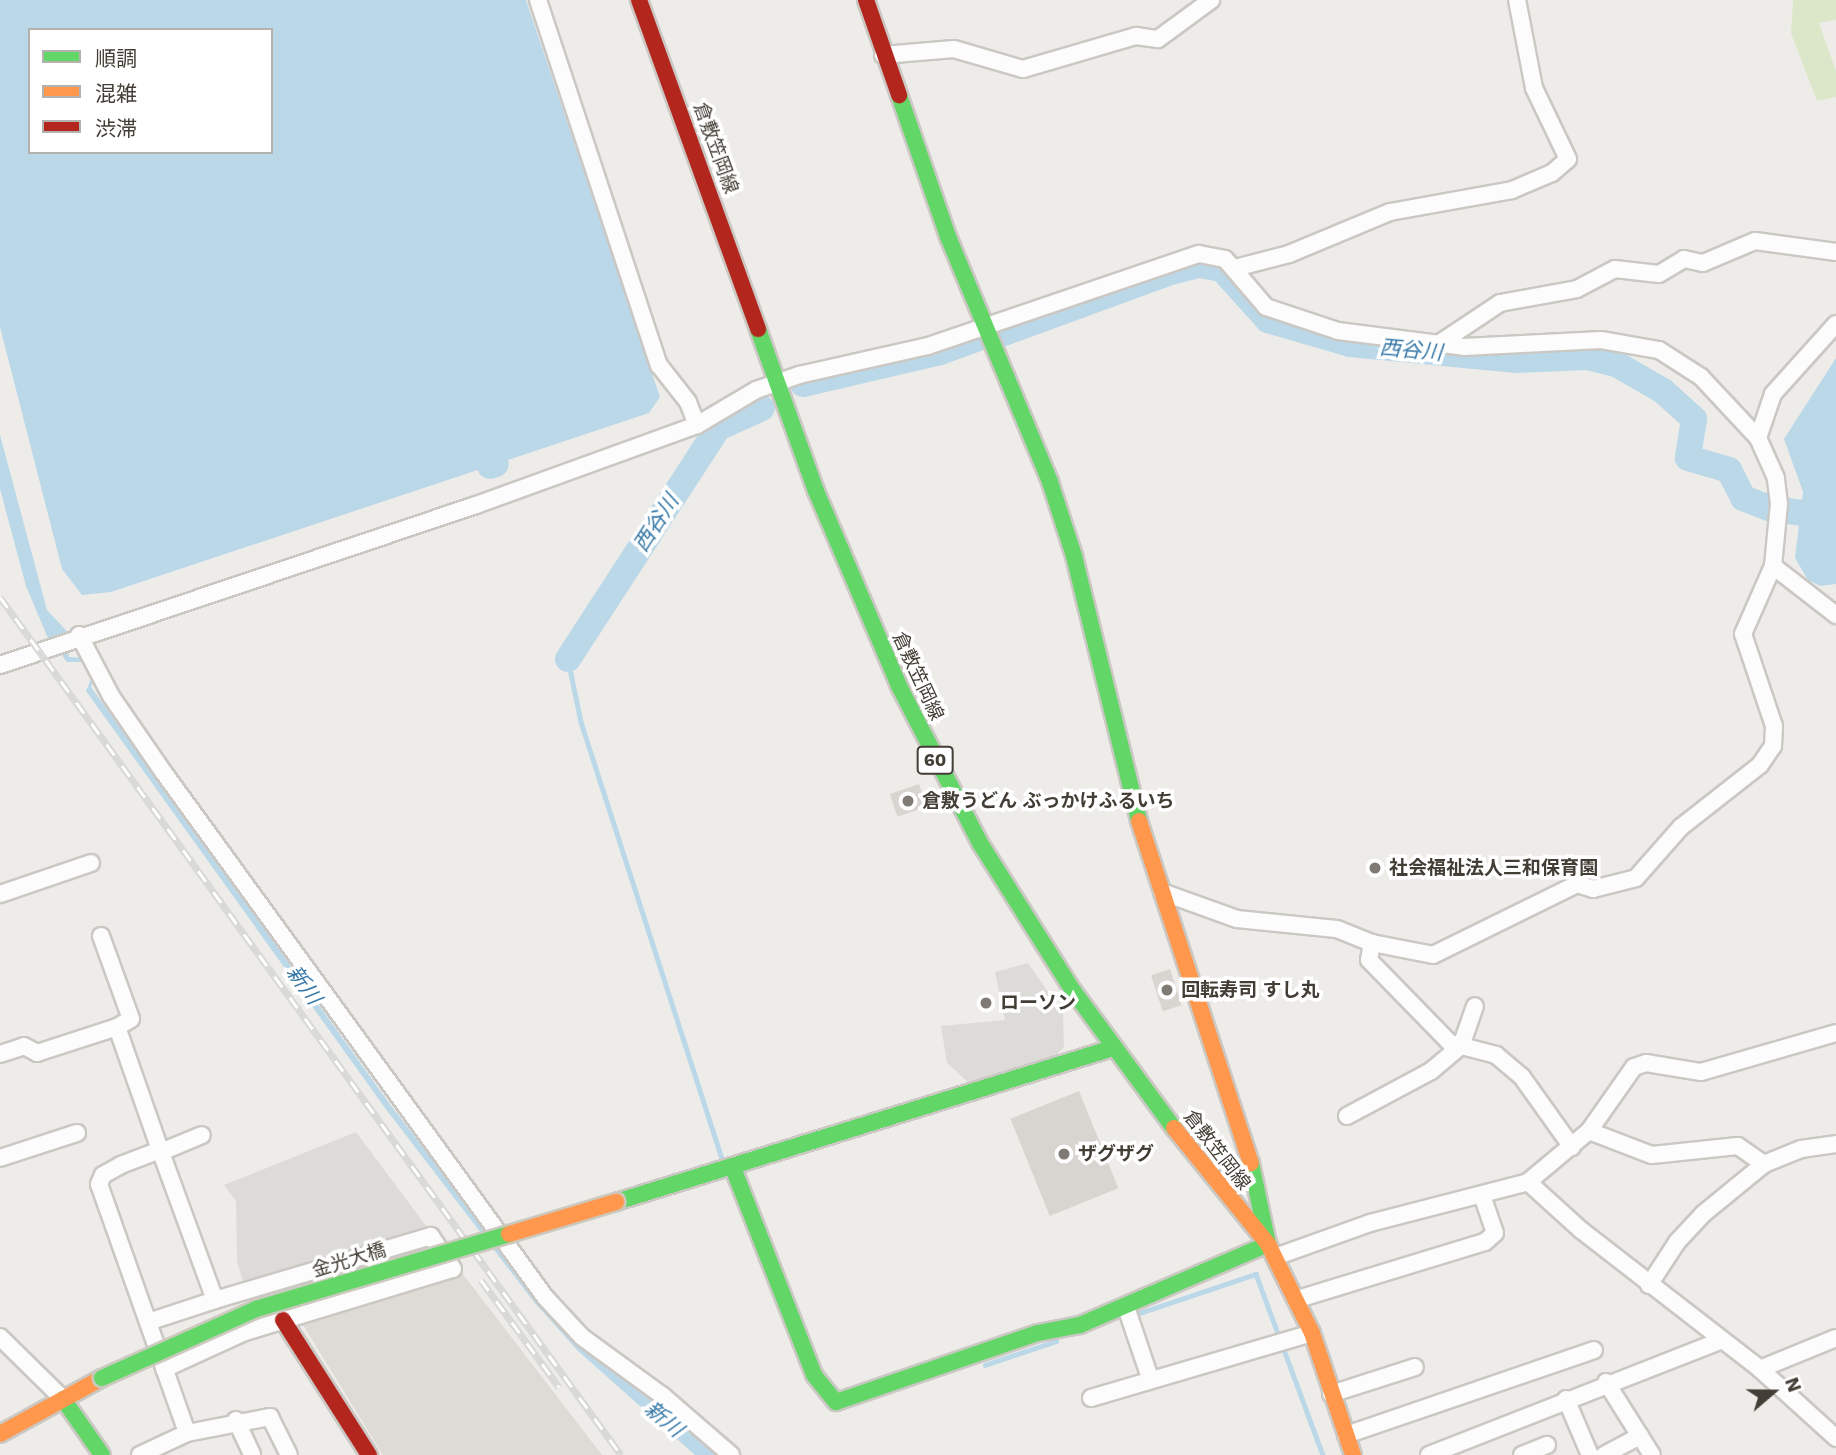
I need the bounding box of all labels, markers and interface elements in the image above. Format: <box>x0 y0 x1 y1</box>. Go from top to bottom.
legend <box>28 28 273 154</box>
text: 順調 <box>95 46 137 71</box>
text: 混雑 <box>95 81 137 106</box>
street label: 倉敷笠岡線 <box>689 99 743 197</box>
text: 渋滞 <box>95 116 137 141</box>
water label: 西谷川 <box>1379 335 1443 365</box>
water label: 西谷川 <box>628 490 684 556</box>
street label: 倉敷笠岡線 <box>888 628 948 724</box>
road number: 60 <box>916 746 954 774</box>
place label: 倉敷うどん ぶっかけふるいち <box>922 790 1174 812</box>
marker: 倉敷うどん ぶっかけふるいち <box>900 793 916 809</box>
place label: 社会福祉法人三和保育園 <box>1389 857 1598 879</box>
marker: 社会福祉法人三和保育園 <box>1367 860 1383 876</box>
water label: 新川 <box>281 961 327 1009</box>
place label: 回転寿司 すし丸 <box>1181 979 1319 1001</box>
marker: 回転寿司 すし丸 <box>1159 982 1175 998</box>
place label: ローソン <box>1000 992 1076 1014</box>
marker: ローソン <box>978 995 994 1011</box>
street label: 倉敷笠岡線 <box>1179 1106 1255 1194</box>
place label: ザグザグ <box>1078 1143 1154 1165</box>
marker: ザグザグ <box>1056 1146 1072 1162</box>
street label: 金光大橋 <box>309 1238 389 1282</box>
north arrow <box>1738 1357 1808 1427</box>
text: N <box>1780 1374 1806 1395</box>
water label: 新川 <box>640 1396 688 1442</box>

